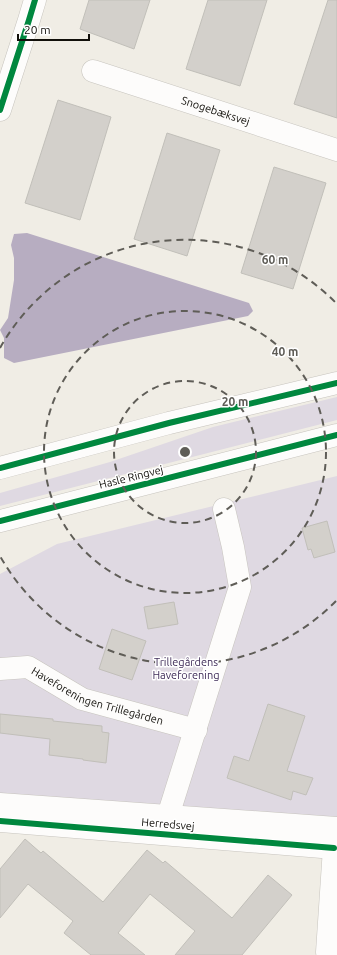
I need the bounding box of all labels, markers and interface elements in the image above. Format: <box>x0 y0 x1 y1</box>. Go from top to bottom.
scale bar <box>18 16 89 42</box>
text: 20 m <box>24 23 51 36</box>
street label: Snogebæksvej <box>180 94 251 127</box>
text: 60 m <box>262 253 288 266</box>
text: 40 m <box>272 345 298 358</box>
text: 20 m <box>222 395 248 408</box>
centre of rings <box>178 445 192 459</box>
street label: Hasle Ringvej <box>98 463 164 491</box>
park label: Trillegårdens Haveforening <box>152 656 220 681</box>
street label: Haveforeningen Trillegården <box>29 664 165 727</box>
street label: Herredsvej <box>141 816 195 832</box>

